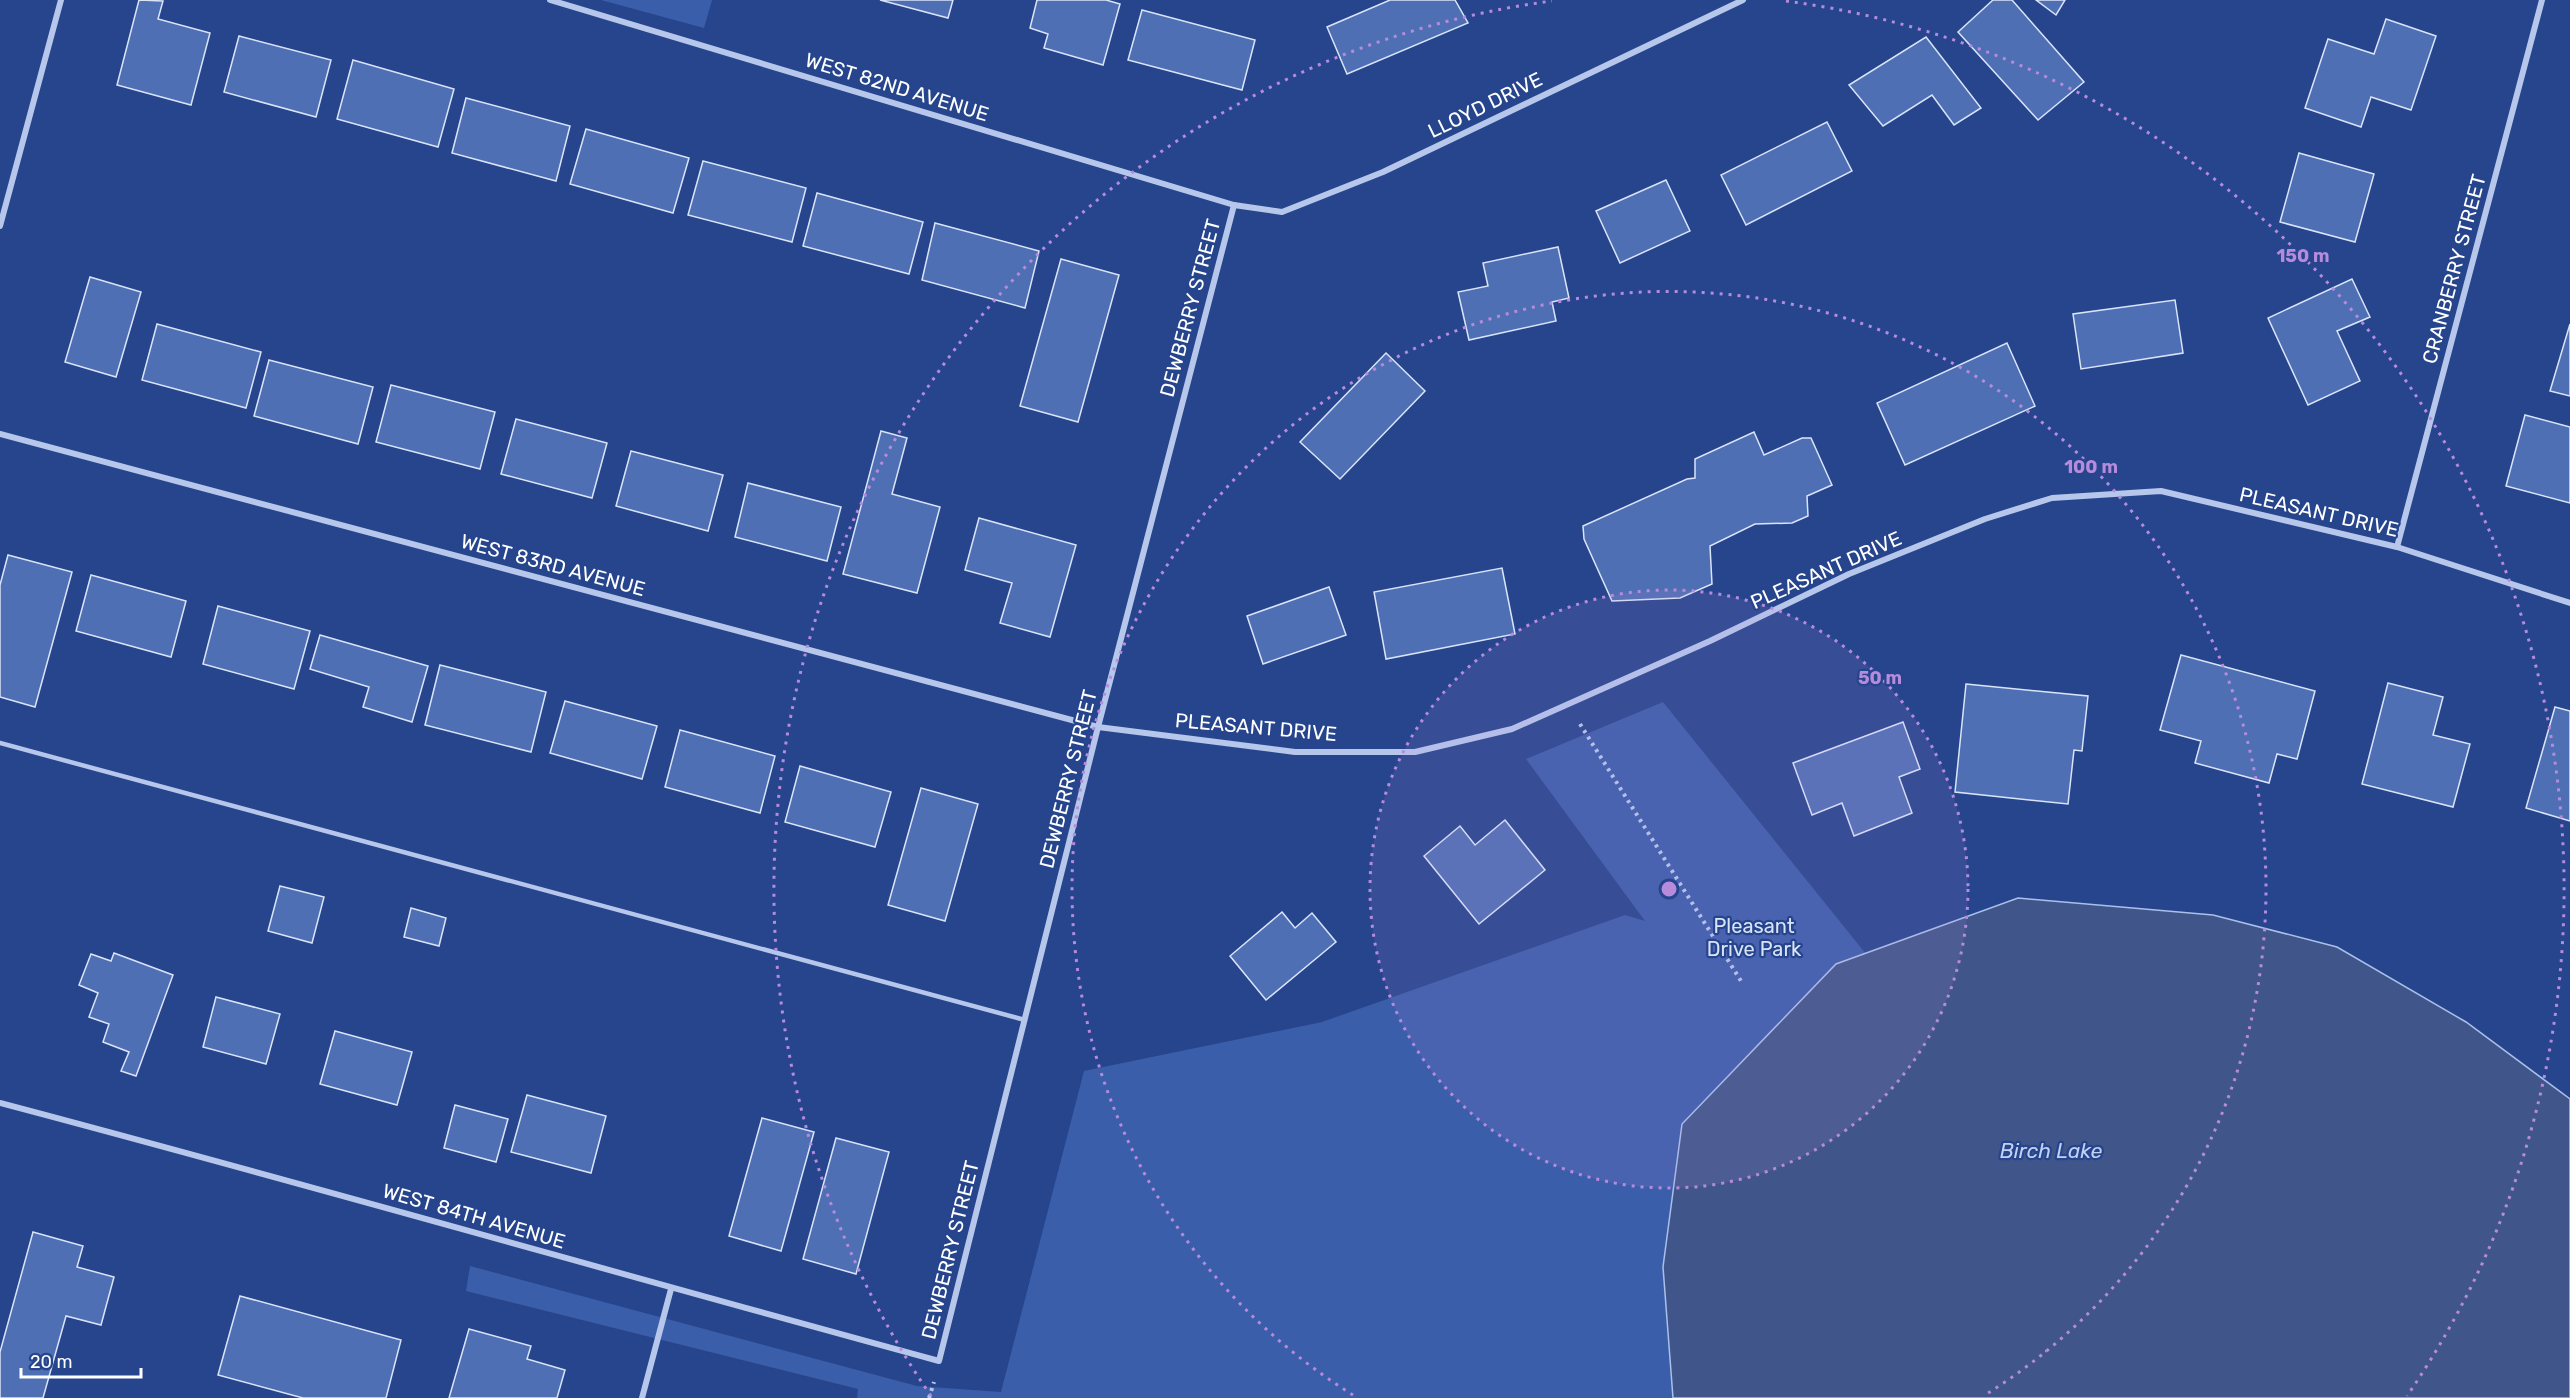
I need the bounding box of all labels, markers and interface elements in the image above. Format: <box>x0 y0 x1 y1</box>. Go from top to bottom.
street label: WEST 82ND AVENUE <box>802 48 992 126</box>
street label: LLOYD DRIVE <box>1424 67 1546 143</box>
street label: CRANBERRY STREET <box>2417 171 2491 366</box>
street label: DEWBERRY STREET <box>1155 216 1225 400</box>
text: 150 m <box>2276 245 2330 267</box>
text: 100 m <box>2064 456 2118 478</box>
street label: PLEASANT DRIVE <box>2237 482 2401 542</box>
street label: PLEASANT DRIVE <box>1747 526 1905 614</box>
street label: WEST 83RD AVENUE <box>458 529 648 601</box>
text: 50 m <box>1858 667 1902 689</box>
street label: DEWBERRY STREET <box>1034 687 1102 871</box>
street label: PLEASANT DRIVE <box>1174 708 1338 746</box>
centre of rings <box>1659 879 1679 899</box>
park label: Pleasant Drive Park <box>1707 914 1802 961</box>
water label: Birch Lake <box>2000 1138 2103 1163</box>
street label: DEWBERRY STREET <box>916 1158 984 1342</box>
street label: WEST 84TH AVENUE <box>380 1178 568 1254</box>
scale bar <box>21 1341 141 1379</box>
text: 20 m <box>30 1351 72 1373</box>

